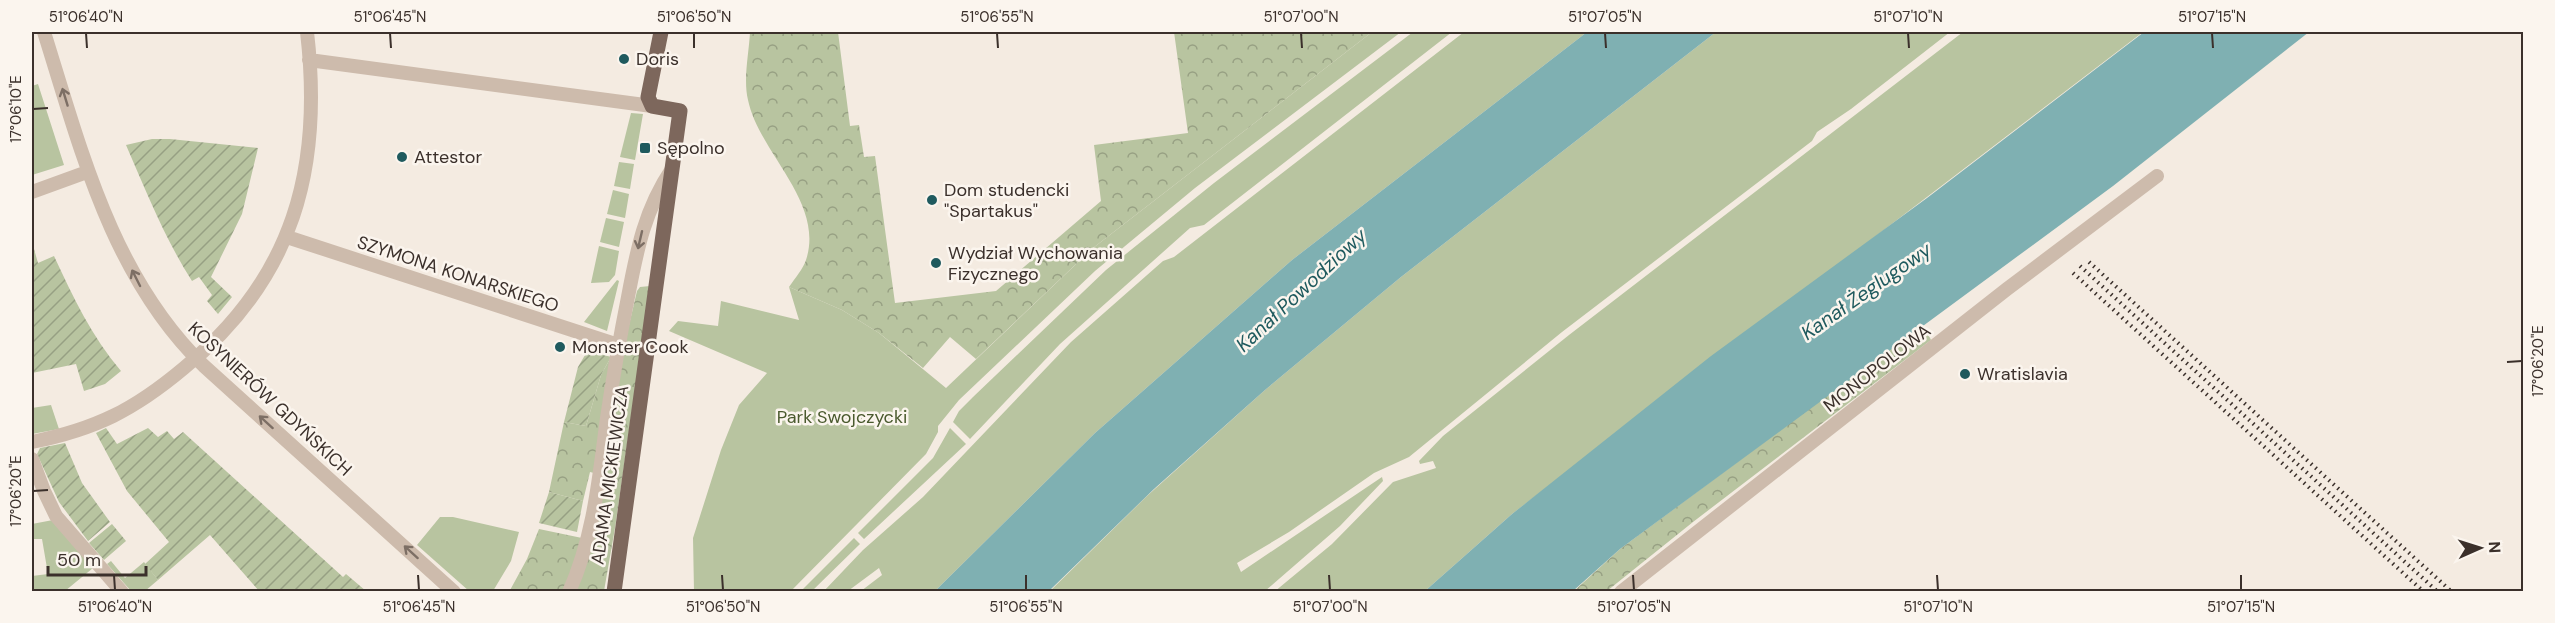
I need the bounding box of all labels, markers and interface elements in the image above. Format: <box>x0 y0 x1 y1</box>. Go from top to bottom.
text: 51°06'40"N <box>49 7 123 27</box>
text: 51°06'45"N <box>354 7 426 27</box>
text: 51°06'50"N <box>657 7 731 27</box>
text: 51°06'55"N <box>960 7 1034 27</box>
text: 51°07'00"N <box>1263 7 1339 27</box>
text: 51°07'05"N <box>1568 7 1642 27</box>
text: 51°07'10"N <box>1873 7 1943 27</box>
text: 51°07'15"N <box>2178 7 2246 27</box>
place label: Doris <box>636 47 679 71</box>
marker: Doris <box>617 52 631 66</box>
text: 17°06'10"E <box>6 75 26 143</box>
one-way arrow <box>58 88 69 107</box>
place label: Sępolno <box>657 136 725 160</box>
marker: Sępolno <box>638 141 652 155</box>
place label: Attestor <box>414 145 482 169</box>
marker: Attestor <box>395 150 409 164</box>
place label: Dom studencki "Spartakus" <box>944 178 1069 223</box>
marker: Dom studencki "Spartakus" <box>925 193 939 207</box>
water label: Kanał Powodziowy <box>1230 222 1373 357</box>
street label: SZYMONA KONARSKIEGO <box>354 230 562 318</box>
one-way arrow <box>634 231 646 250</box>
water label: Kanał Żeglugowy <box>1796 236 1937 346</box>
place label: Wydział Wychowania Fizycznego <box>948 241 1123 286</box>
marker: Wydział Wychowania Fizycznego <box>929 256 943 270</box>
one-way arrow <box>130 270 141 288</box>
street label: KOSYNIERÓW GDYŃSKICH <box>183 317 357 481</box>
street label: MONOPOLOWA <box>1818 319 1936 417</box>
text: 17°06'20"E <box>2528 325 2548 397</box>
place label: Monster Cook <box>572 335 689 359</box>
marker: Monster Cook <box>553 340 567 354</box>
place label: Wratislavia <box>1977 362 2068 386</box>
marker: Wratislavia <box>1958 367 1972 381</box>
street label: ADAMA MICKIEWICZA <box>586 384 634 566</box>
park label: Park Swojczycki <box>777 405 907 429</box>
one-way arrow <box>258 415 273 429</box>
text: 17°06'20"E <box>6 455 26 527</box>
north arrow <box>2450 518 2510 578</box>
scale bar <box>48 539 146 577</box>
text: N <box>2484 541 2505 554</box>
one-way arrow <box>404 545 419 559</box>
text: 50 m <box>57 548 101 572</box>
text: 51°06'40"N <box>78 597 152 617</box>
text: 51°06'45"N <box>383 597 455 617</box>
text: 51°06'50"N <box>686 597 760 617</box>
text: 51°06'55"N <box>989 597 1063 617</box>
text: 51°07'00"N <box>1292 597 1368 617</box>
text: 51°07'05"N <box>1597 597 1671 617</box>
text: 51°07'10"N <box>1903 597 1973 617</box>
text: 51°07'15"N <box>2207 597 2275 617</box>

